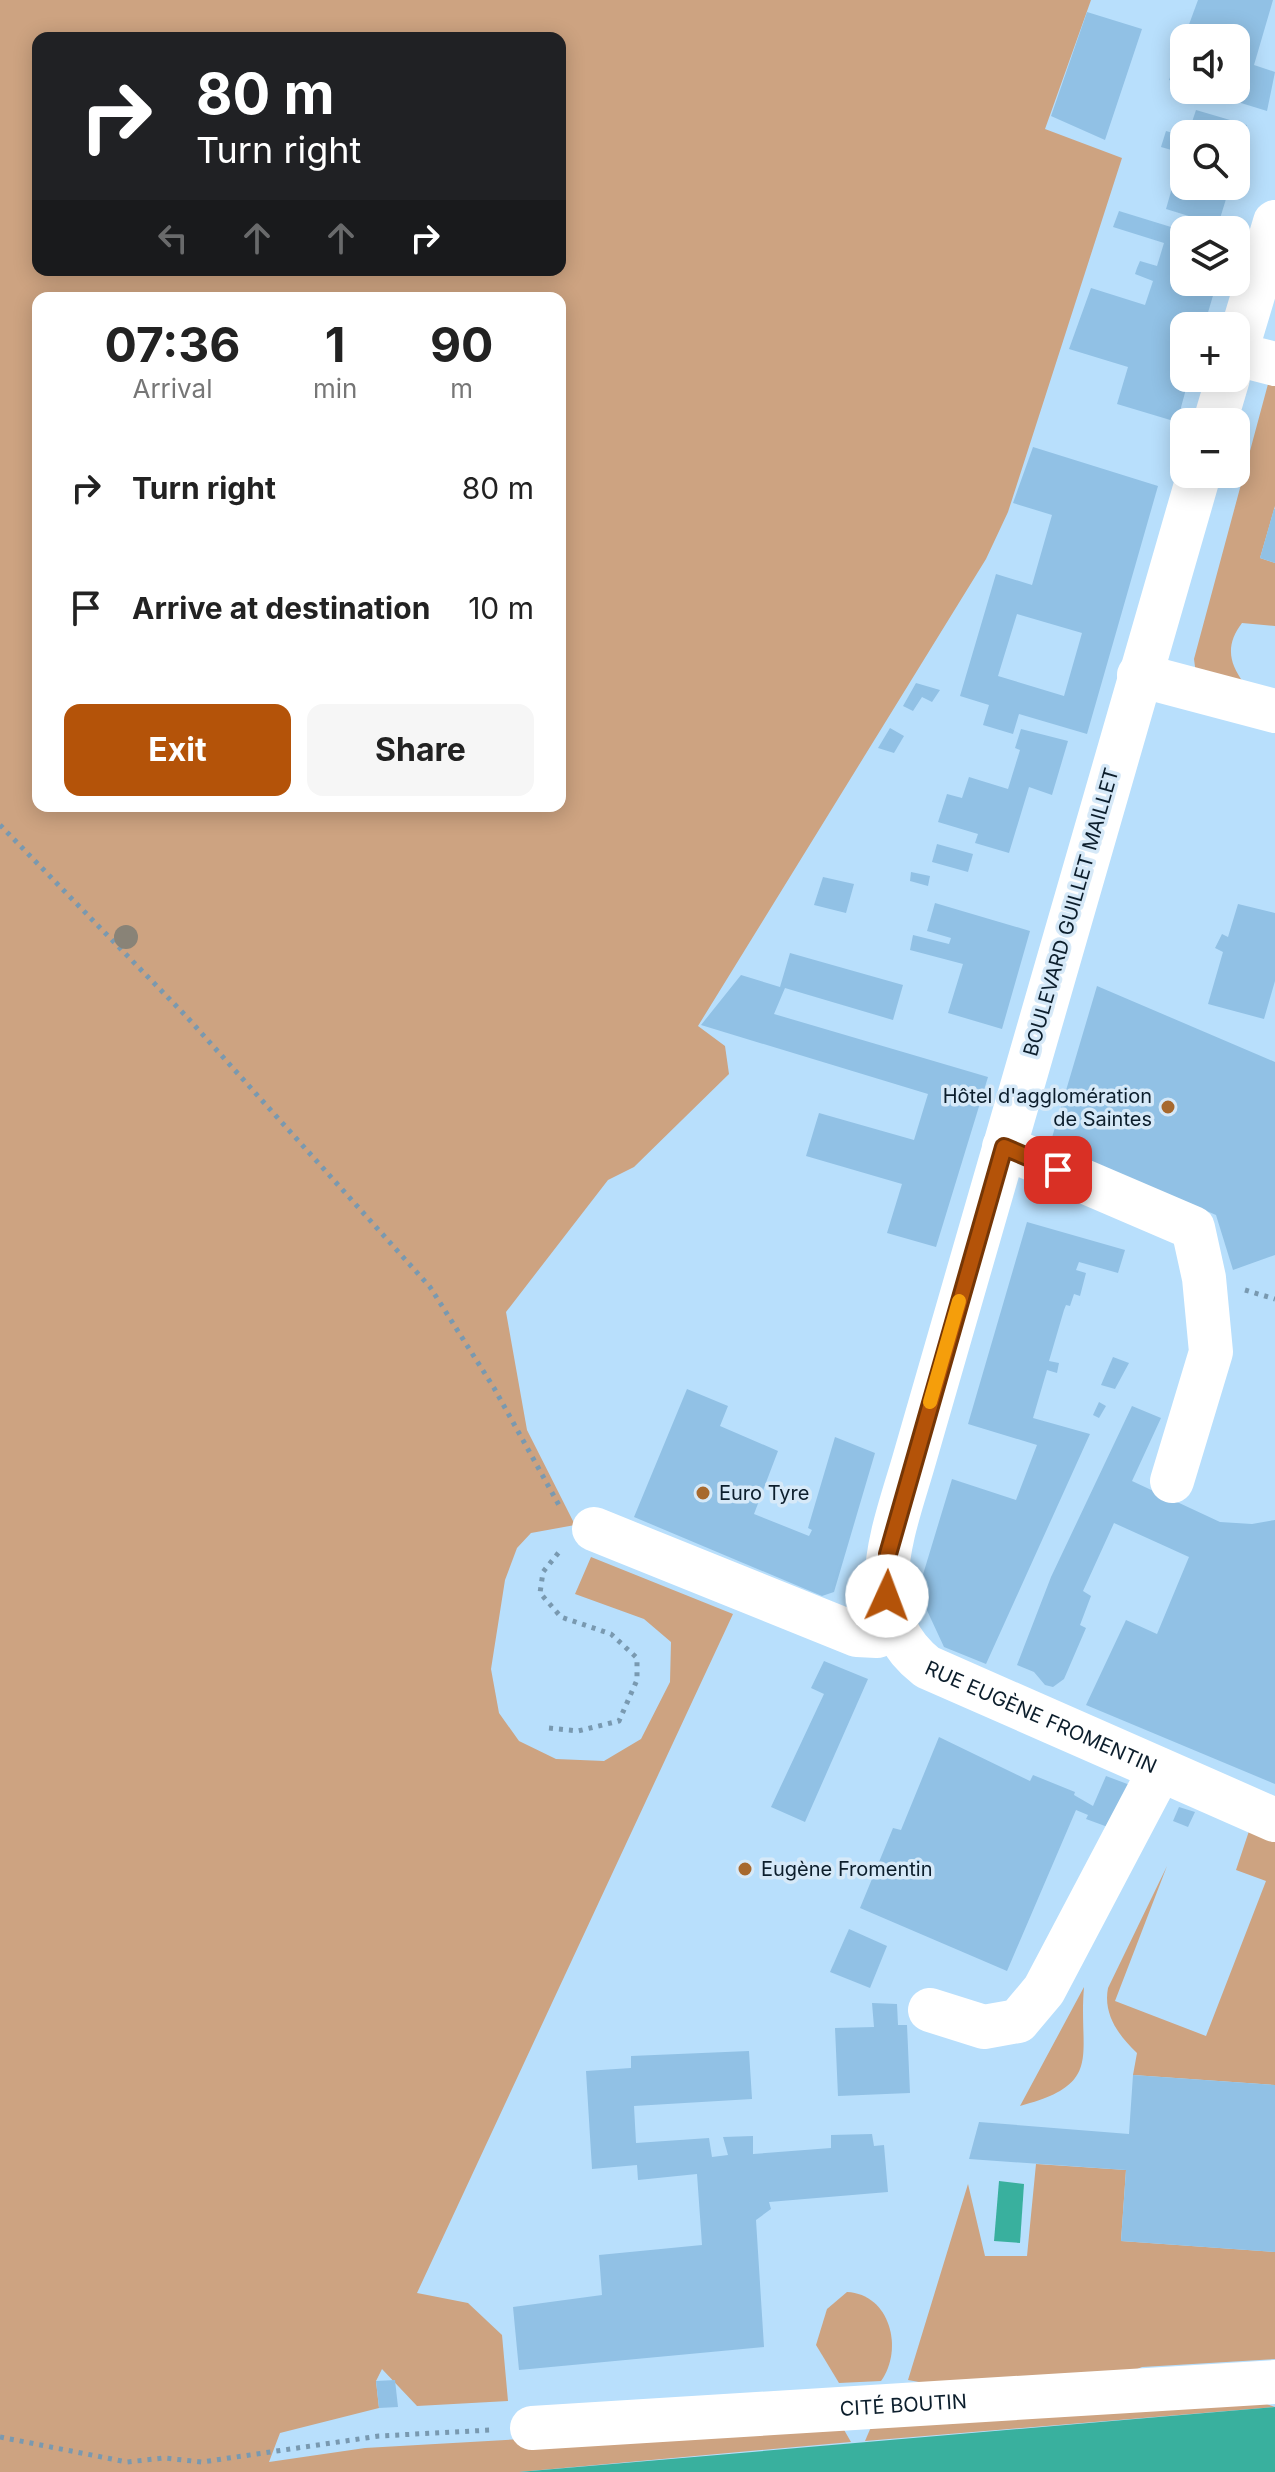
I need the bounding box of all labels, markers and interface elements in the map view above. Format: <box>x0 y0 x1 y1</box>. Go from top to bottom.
map controls <box>1170 24 1250 488</box>
button: sound <box>1170 24 1250 104</box>
text: 80 m <box>196 60 335 128</box>
icon: right <box>64 64 168 168</box>
button: search <box>1170 120 1250 200</box>
text: Turn right <box>196 128 361 172</box>
icon: left <box>151 216 195 260</box>
icon: ahead <box>235 216 279 260</box>
icon: ahead <box>319 216 363 260</box>
icon: right <box>403 216 447 260</box>
button: layers <box>1170 216 1250 296</box>
button: + <box>1170 312 1250 392</box>
text: 07:36 <box>105 315 240 374</box>
text: 1 <box>325 315 346 374</box>
text: 90 <box>430 315 493 374</box>
text: Arrival <box>132 373 212 404</box>
text: min <box>313 373 357 404</box>
text: m <box>450 373 473 404</box>
button: − <box>1170 408 1250 488</box>
icon: right <box>64 466 108 510</box>
text: Turn right <box>132 470 276 506</box>
text: 80 m <box>462 470 534 506</box>
icon: arrive <box>64 586 108 630</box>
text: Arrive at destination <box>132 590 430 626</box>
text: 10 m <box>468 590 534 626</box>
button: Exit <box>64 704 291 796</box>
button: Share <box>307 704 534 796</box>
street label: BOULEVARD GUILLET MAILLET <box>1018 765 1124 1059</box>
place label: Hôtel d'agglomération de Saintes <box>943 1084 1152 1131</box>
marker: Hôtel d'agglomération de Saintes <box>1159 1098 1177 1116</box>
pin <box>1024 1136 1092 1204</box>
icon: arrive <box>1036 1148 1080 1192</box>
place label: Euro Tyre <box>719 1481 809 1505</box>
marker: Euro Tyre <box>694 1484 712 1502</box>
position arrow <box>845 1554 929 1638</box>
street label: RUE EUGÈNE FROMENTIN <box>921 1656 1160 1778</box>
place label: Eugène Fromentin <box>761 1857 932 1881</box>
marker: Eugène Fromentin <box>736 1860 754 1878</box>
street label: CITÉ BOUTIN <box>839 2389 968 2421</box>

